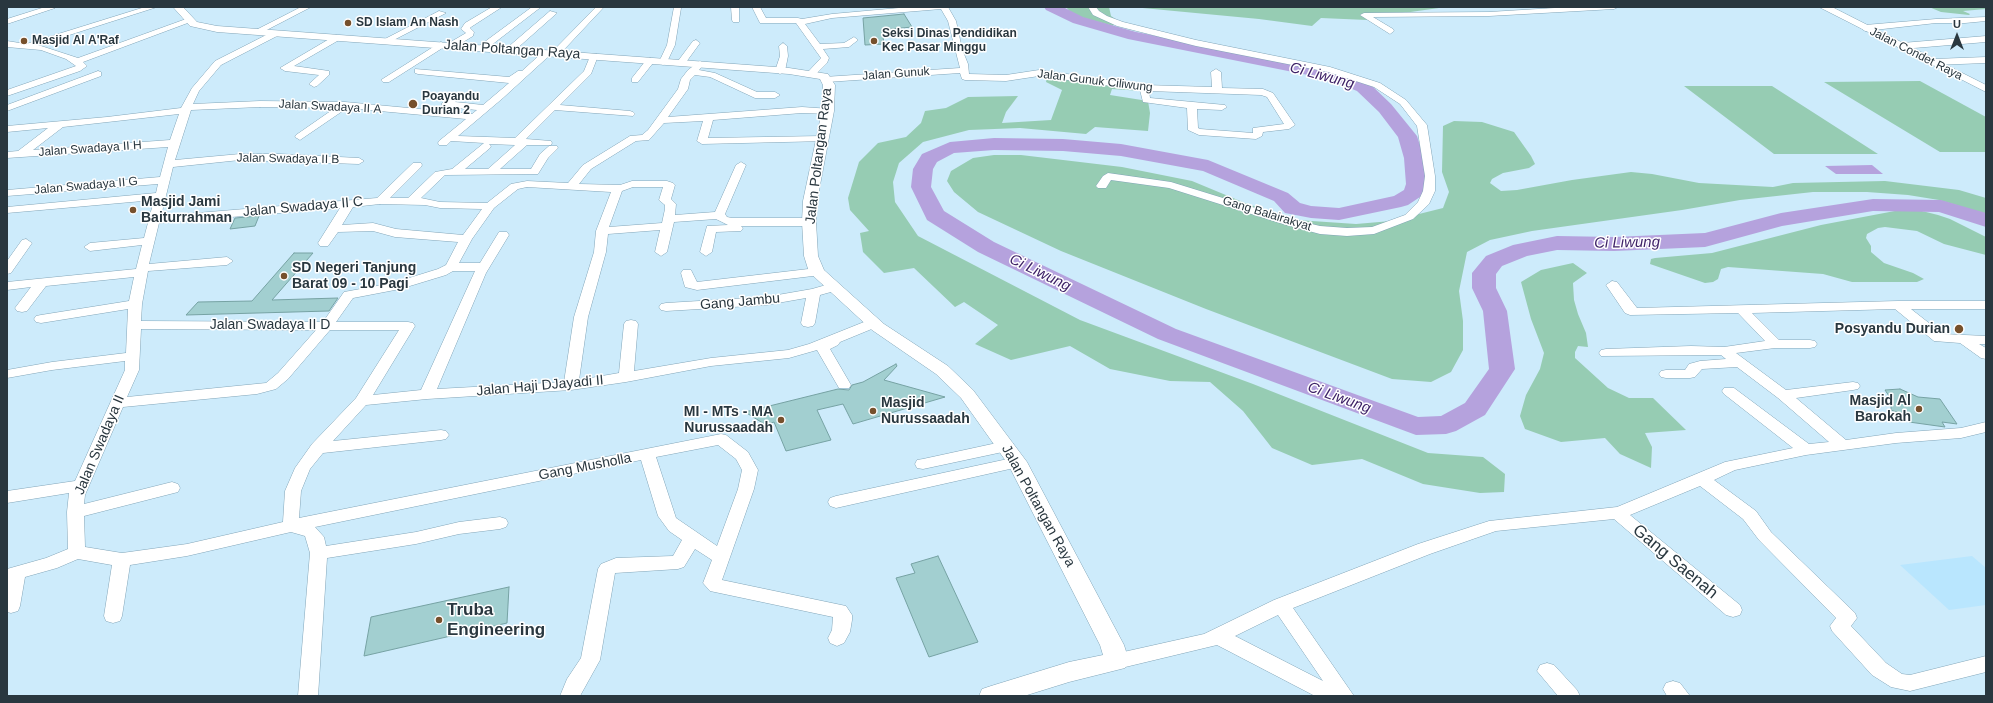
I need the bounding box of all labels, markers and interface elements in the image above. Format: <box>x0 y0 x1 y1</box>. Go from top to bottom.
place label: SD Islam An Nash <box>356 16 459 30</box>
north arrow <box>1937 16 1977 56</box>
marker: SD Islam An Nash <box>343 18 353 28</box>
text: U <box>1953 18 1961 30</box>
street label: Jalan Condet Raya <box>1867 24 1965 84</box>
place label: Seksi Dinas Pendidikan Kec Pasar Minggu <box>882 27 1017 55</box>
place label: Masjid Al A'Raf <box>32 34 119 48</box>
marker: Masjid Al A'Raf <box>19 36 29 46</box>
marker: Seksi Dinas Pendidikan Kec Pasar Minggu <box>869 36 879 46</box>
street label: Jalan Poltangan Raya <box>443 37 581 63</box>
water label: Ci Liwung <box>1288 59 1356 93</box>
street label: Jalan Gunuk <box>862 64 930 84</box>
street label: Jalan Gunuk Ciliwung <box>1037 67 1153 95</box>
street label: Jalan Poltangan Raya <box>802 87 836 225</box>
place label: Poayandu Durian 2 <box>422 90 479 118</box>
street label: Jalan Swadaya II A <box>278 97 382 117</box>
marker: Poayandu Durian 2 <box>407 98 419 110</box>
street label: Jalan Swadaya II H <box>38 138 142 160</box>
street label: Jalan Swadaya II B <box>237 151 339 167</box>
street label: Jalan Swadaya II G <box>34 174 138 198</box>
street label: Jalan Swadaya II C <box>242 193 364 221</box>
place label: Masjid Jami Baiturrahman <box>141 194 232 226</box>
street label: Gang Balairakyat <box>1221 194 1313 234</box>
marker: Masjid Jami Baiturrahman <box>128 205 138 215</box>
water label: Ci Liwung <box>1594 233 1660 253</box>
water label: Ci Liwung <box>1006 250 1074 296</box>
place label: SD Negeri Tanjung Barat 09 - 10 Pagi <box>292 260 416 292</box>
marker: SD Negeri Tanjung Barat 09 - 10 Pagi <box>279 271 289 281</box>
street label: Gang Jambu <box>699 290 781 314</box>
street label: Jalan Swadaya II D <box>210 317 330 333</box>
place label: Posyandu Durian <box>1835 321 1950 337</box>
marker: Posyandu Durian <box>1953 323 1965 335</box>
street label: Jalan Haji DJayadi II <box>476 372 604 400</box>
water label: Ci Liwung <box>1305 378 1373 418</box>
street label: Jalan Swadaya II <box>71 393 129 497</box>
place label: Masjid Al Barokah <box>1850 393 1911 426</box>
place label: Masjid Nurussaadah <box>881 395 970 428</box>
place label: MI - MTs - MA Nurussaadah <box>684 404 773 436</box>
marker: Masjid Al Barokah <box>1914 404 1924 414</box>
marker: Masjid Nurussaadah <box>868 406 878 416</box>
marker: MI - MTs - MA Nurussaadah <box>776 415 786 425</box>
street label: Jalan Poltangan Raya <box>997 442 1079 570</box>
street label: Gang Musholla <box>537 450 633 484</box>
street label: Gang Saenah <box>1628 520 1722 604</box>
place label: Truba Engineering <box>447 600 545 640</box>
marker: Truba Engineering <box>434 615 444 625</box>

